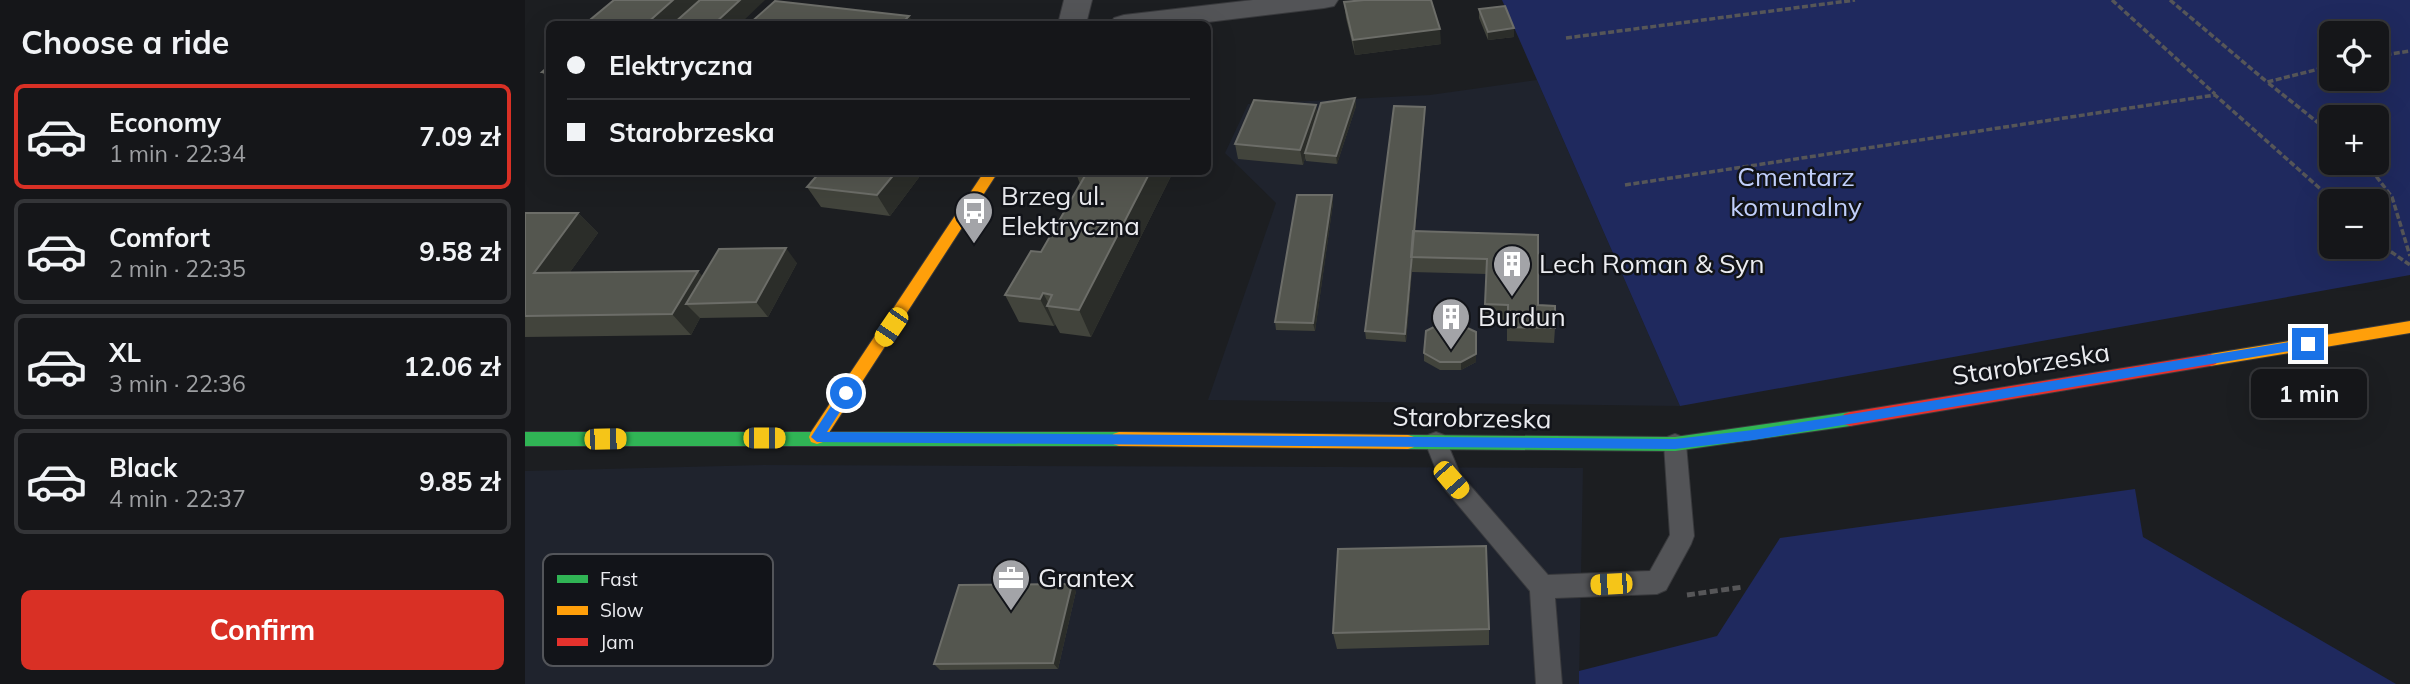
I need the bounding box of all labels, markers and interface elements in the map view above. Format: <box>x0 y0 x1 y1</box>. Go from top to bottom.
map controls <box>2319 21 2389 259</box>
button: locate <box>2319 21 2389 91</box>
text: Choose a ride <box>21 22 229 62</box>
text: Elektryczna <box>609 49 753 82</box>
icon: car <box>25 105 88 168</box>
button: + <box>2319 105 2389 175</box>
text: Economy <box>109 106 221 139</box>
text: Starobrzeska <box>609 116 775 149</box>
text: 7.09 zł <box>419 120 500 153</box>
text: 1 min · 22:34 <box>109 139 246 168</box>
park label: Cmentarz komunalny <box>1730 160 1862 223</box>
place label: Brzeg ul. Elektryczna <box>1001 179 1140 242</box>
button: − <box>2319 189 2389 259</box>
bus stop icon: Brzeg ul. Elektryczna <box>953 190 995 245</box>
icon: car <box>25 220 88 283</box>
text: Comfort <box>109 221 210 254</box>
text: 9.58 zł <box>419 235 500 268</box>
building icon: Lech Roman & Syn <box>1491 243 1533 298</box>
place label: Lech Roman & Syn <box>1539 247 1764 280</box>
text: 2 min · 22:35 <box>109 254 246 283</box>
building icon: Burdun <box>1430 296 1472 351</box>
place label: Burdun <box>1478 300 1566 333</box>
car <box>871 304 912 350</box>
route end <box>2292 328 2324 360</box>
icon: car <box>25 335 88 398</box>
street label: Starobrzeska <box>1950 335 2112 392</box>
text: XL <box>109 336 141 369</box>
text: 12.06 zł <box>404 350 500 383</box>
callout: 1 min <box>2250 368 2366 418</box>
text: 3 min · 22:36 <box>109 369 246 398</box>
route start <box>830 377 862 409</box>
text: 1 min <box>2279 379 2339 408</box>
street label: Starobrzeska <box>1392 400 1552 435</box>
car <box>584 428 627 450</box>
car <box>744 428 786 449</box>
icon: car <box>25 450 88 513</box>
text: Black <box>109 451 177 484</box>
car <box>1430 457 1473 503</box>
text: 9.85 zł <box>419 465 500 498</box>
text: 4 min · 22:37 <box>109 484 246 513</box>
legend <box>543 554 773 666</box>
office icon: Grantex <box>990 557 1032 612</box>
place label: Grantex <box>1038 561 1134 594</box>
text: Fast <box>600 567 638 591</box>
car <box>1590 572 1633 596</box>
button: Confirm <box>21 590 504 670</box>
text: Slow <box>600 598 644 622</box>
text: Jam <box>600 630 634 654</box>

